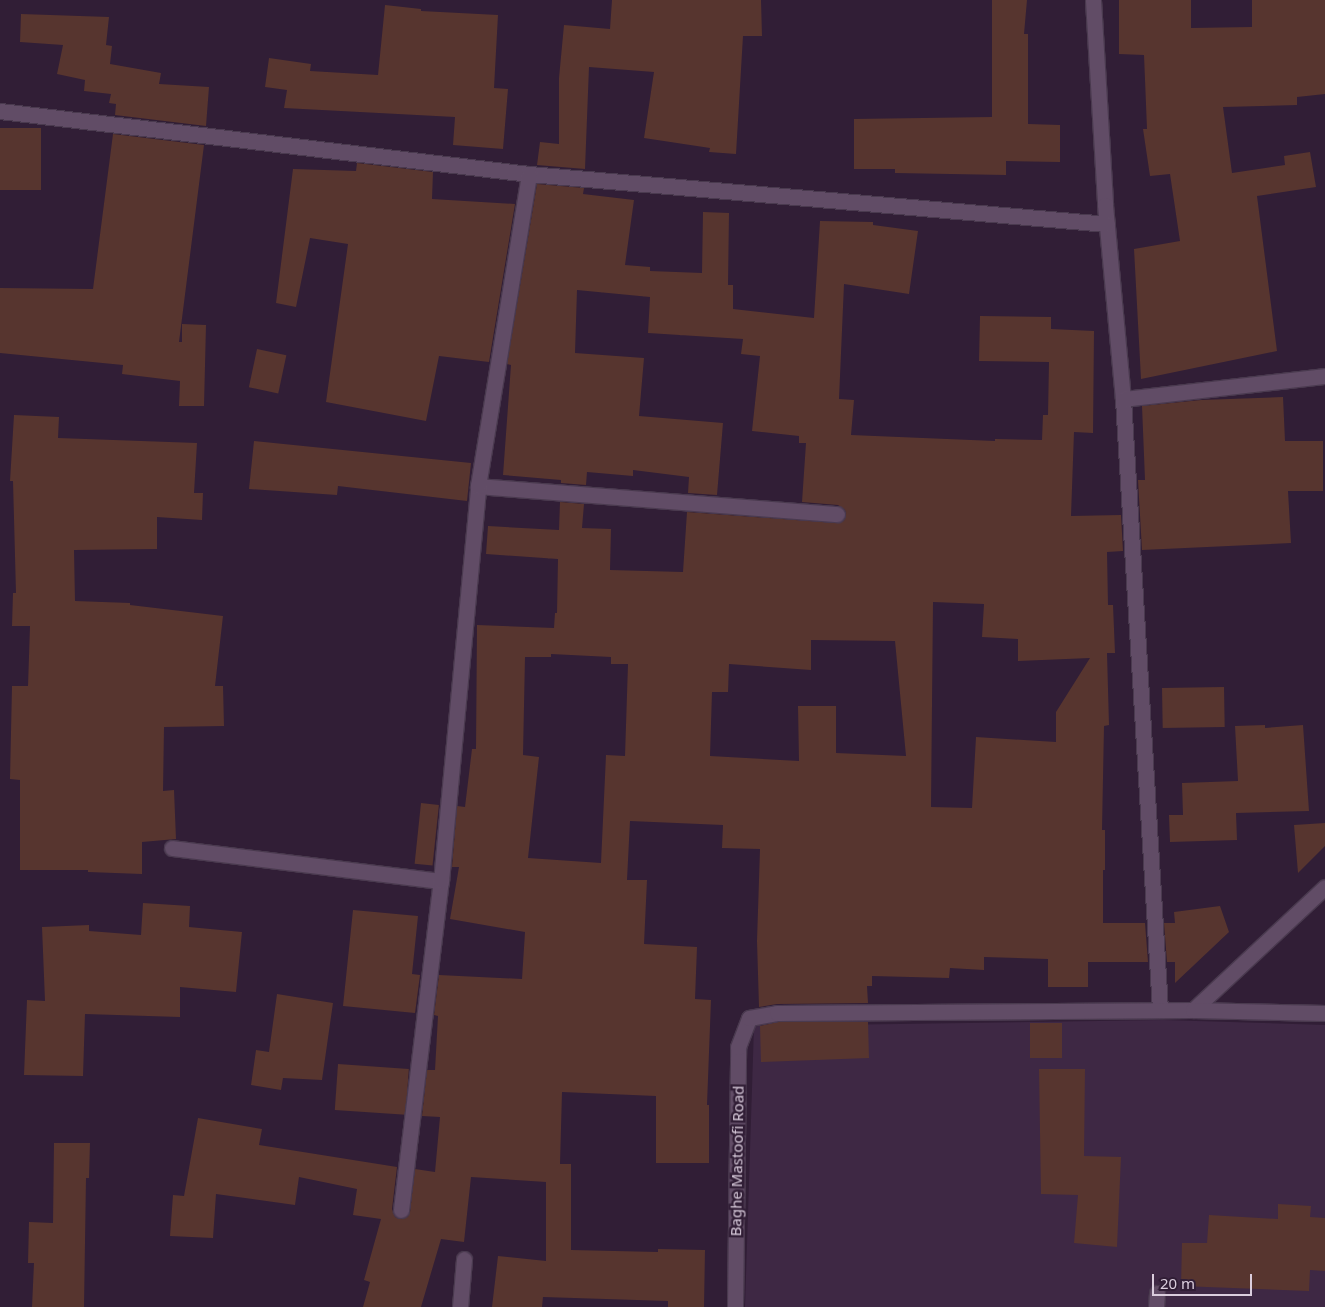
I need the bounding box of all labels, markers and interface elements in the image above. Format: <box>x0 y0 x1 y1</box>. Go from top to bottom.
street label: Baghe Mastoofi Road <box>727 1085 747 1237</box>
scale bar <box>1155 1264 1255 1296</box>
text: 20 m <box>1160 1273 1195 1293</box>

